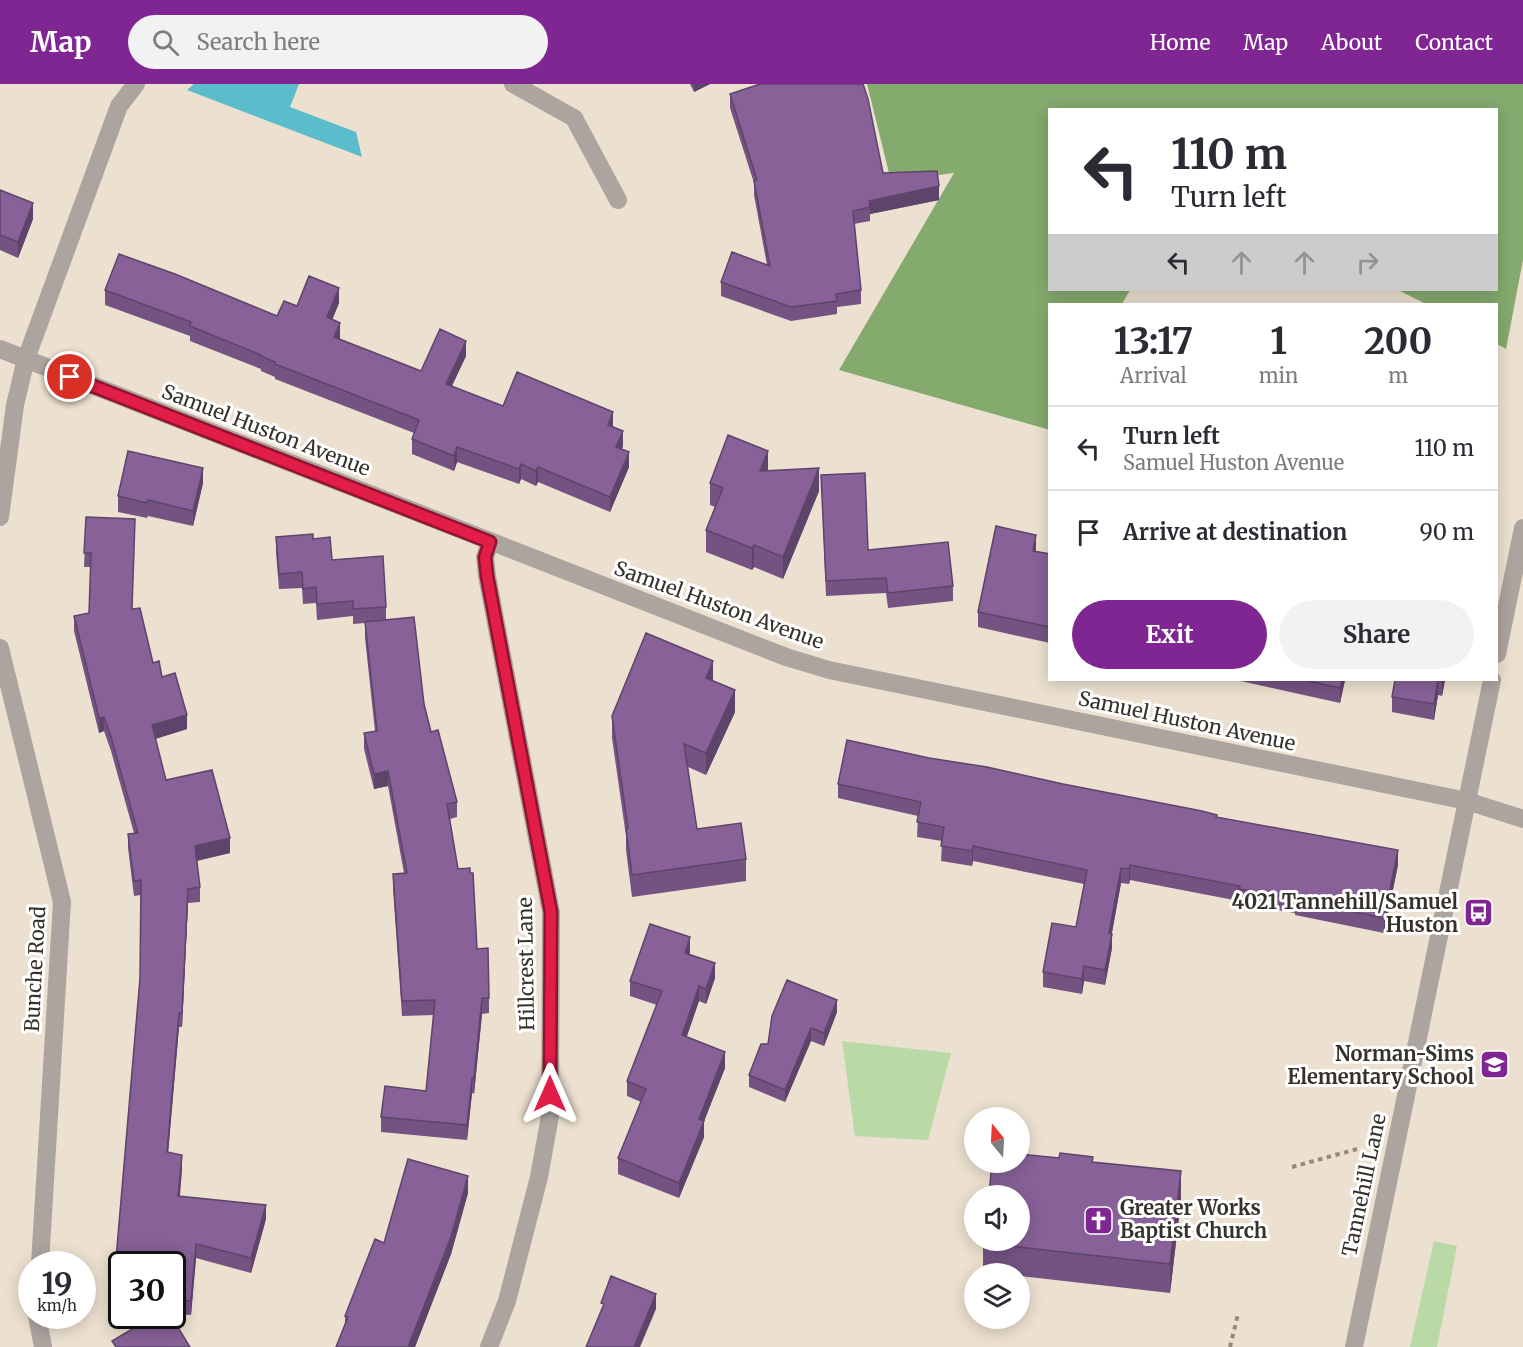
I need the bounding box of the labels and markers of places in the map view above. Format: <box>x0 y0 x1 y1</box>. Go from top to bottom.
pin <box>44 351 95 402</box>
place label: 4021 Tannehill/Samuel Huston <box>1231 889 1458 937</box>
bus stop icon: 4021 Tannehill/Samuel Huston <box>1463 897 1495 929</box>
place label: Norman-Sims Elementary School <box>1287 1041 1474 1089</box>
school or university icon: Norman-Sims Elementary School <box>1479 1049 1511 1081</box>
place label: Greater Works Baptist Church <box>1120 1195 1268 1243</box>
church icon: Greater Works Baptist Church <box>1083 1204 1115 1236</box>

